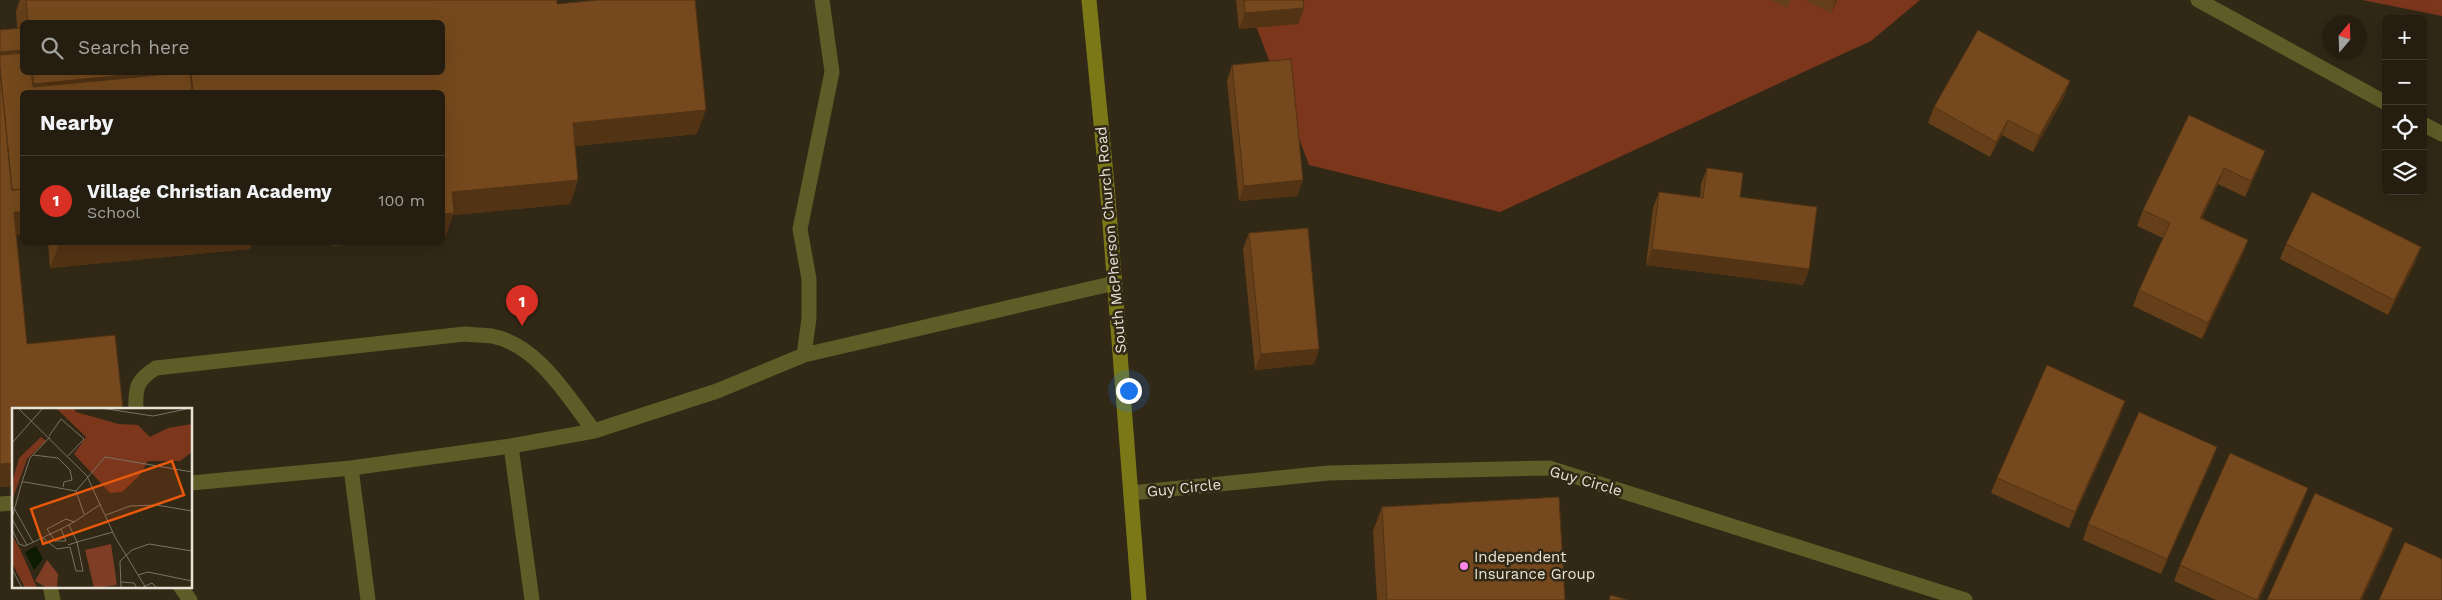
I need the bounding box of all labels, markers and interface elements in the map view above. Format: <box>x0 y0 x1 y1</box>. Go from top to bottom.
north arrow <box>2322 15 2367 60</box>
map controls <box>2382 15 2427 195</box>
button: + <box>2382 15 2427 60</box>
search box <box>20 20 445 75</box>
icon: search <box>38 34 66 62</box>
text: Search here <box>78 36 189 59</box>
button: − <box>2382 60 2427 105</box>
button: locate <box>2382 105 2427 150</box>
text: Nearby <box>40 110 113 135</box>
street label: South McPherson Church Road <box>1092 126 1130 354</box>
button: layers <box>2382 150 2427 195</box>
text: Village Christian Academy <box>87 180 332 203</box>
text: 1 <box>53 191 59 210</box>
text: 100 m <box>378 191 425 210</box>
text: School <box>87 203 140 222</box>
pin: 1 <box>506 285 538 326</box>
your location <box>1116 378 1142 404</box>
inset map <box>12 408 192 588</box>
street label: Guy Circle <box>1548 462 1624 500</box>
street label: Guy Circle <box>1146 475 1222 501</box>
place label: Independent Insurance Group <box>1474 548 1595 583</box>
marker: Independent Insurance Group <box>1458 560 1470 572</box>

